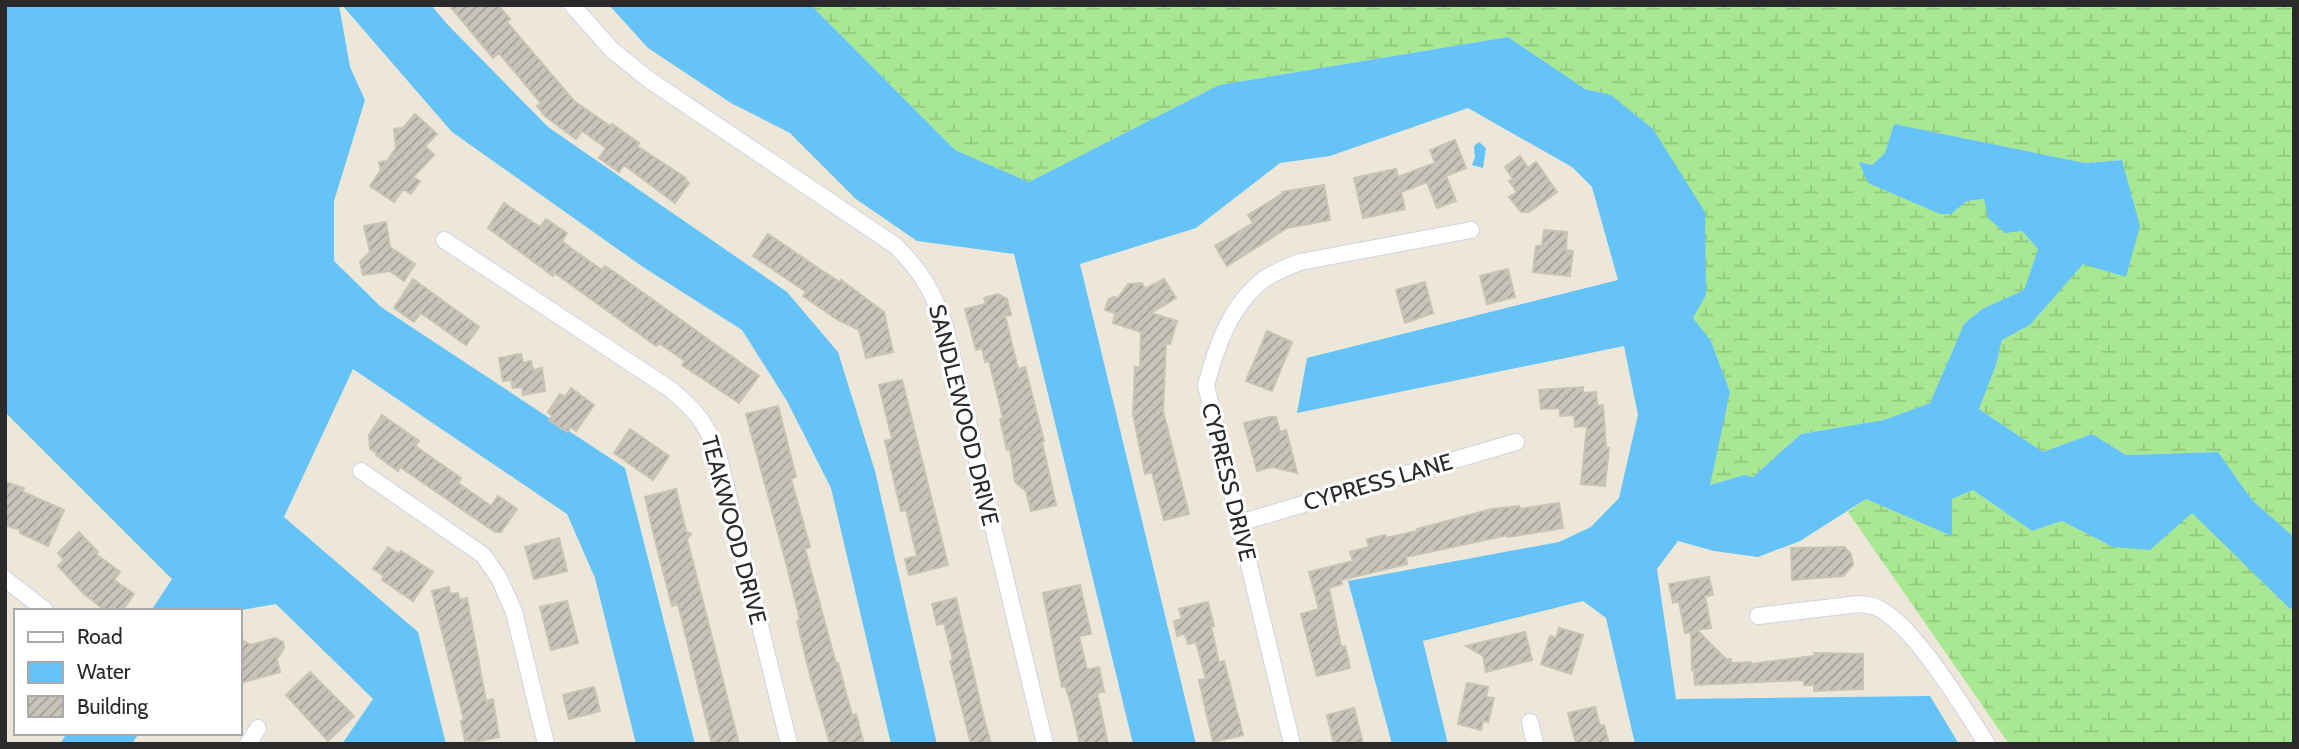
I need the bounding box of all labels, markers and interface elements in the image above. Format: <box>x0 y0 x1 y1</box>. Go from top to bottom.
street label: SANDLEWOOD DRIVE <box>923 302 1005 528</box>
street label: CYPRESS DRIVE <box>1196 400 1262 564</box>
street label: TEAKWOOD DRIVE <box>695 433 773 627</box>
street label: CYPRESS LANE <box>1300 447 1456 517</box>
legend <box>14 609 242 735</box>
text: Road <box>77 624 123 649</box>
text: Water <box>77 659 131 684</box>
text: Building <box>77 694 149 719</box>

